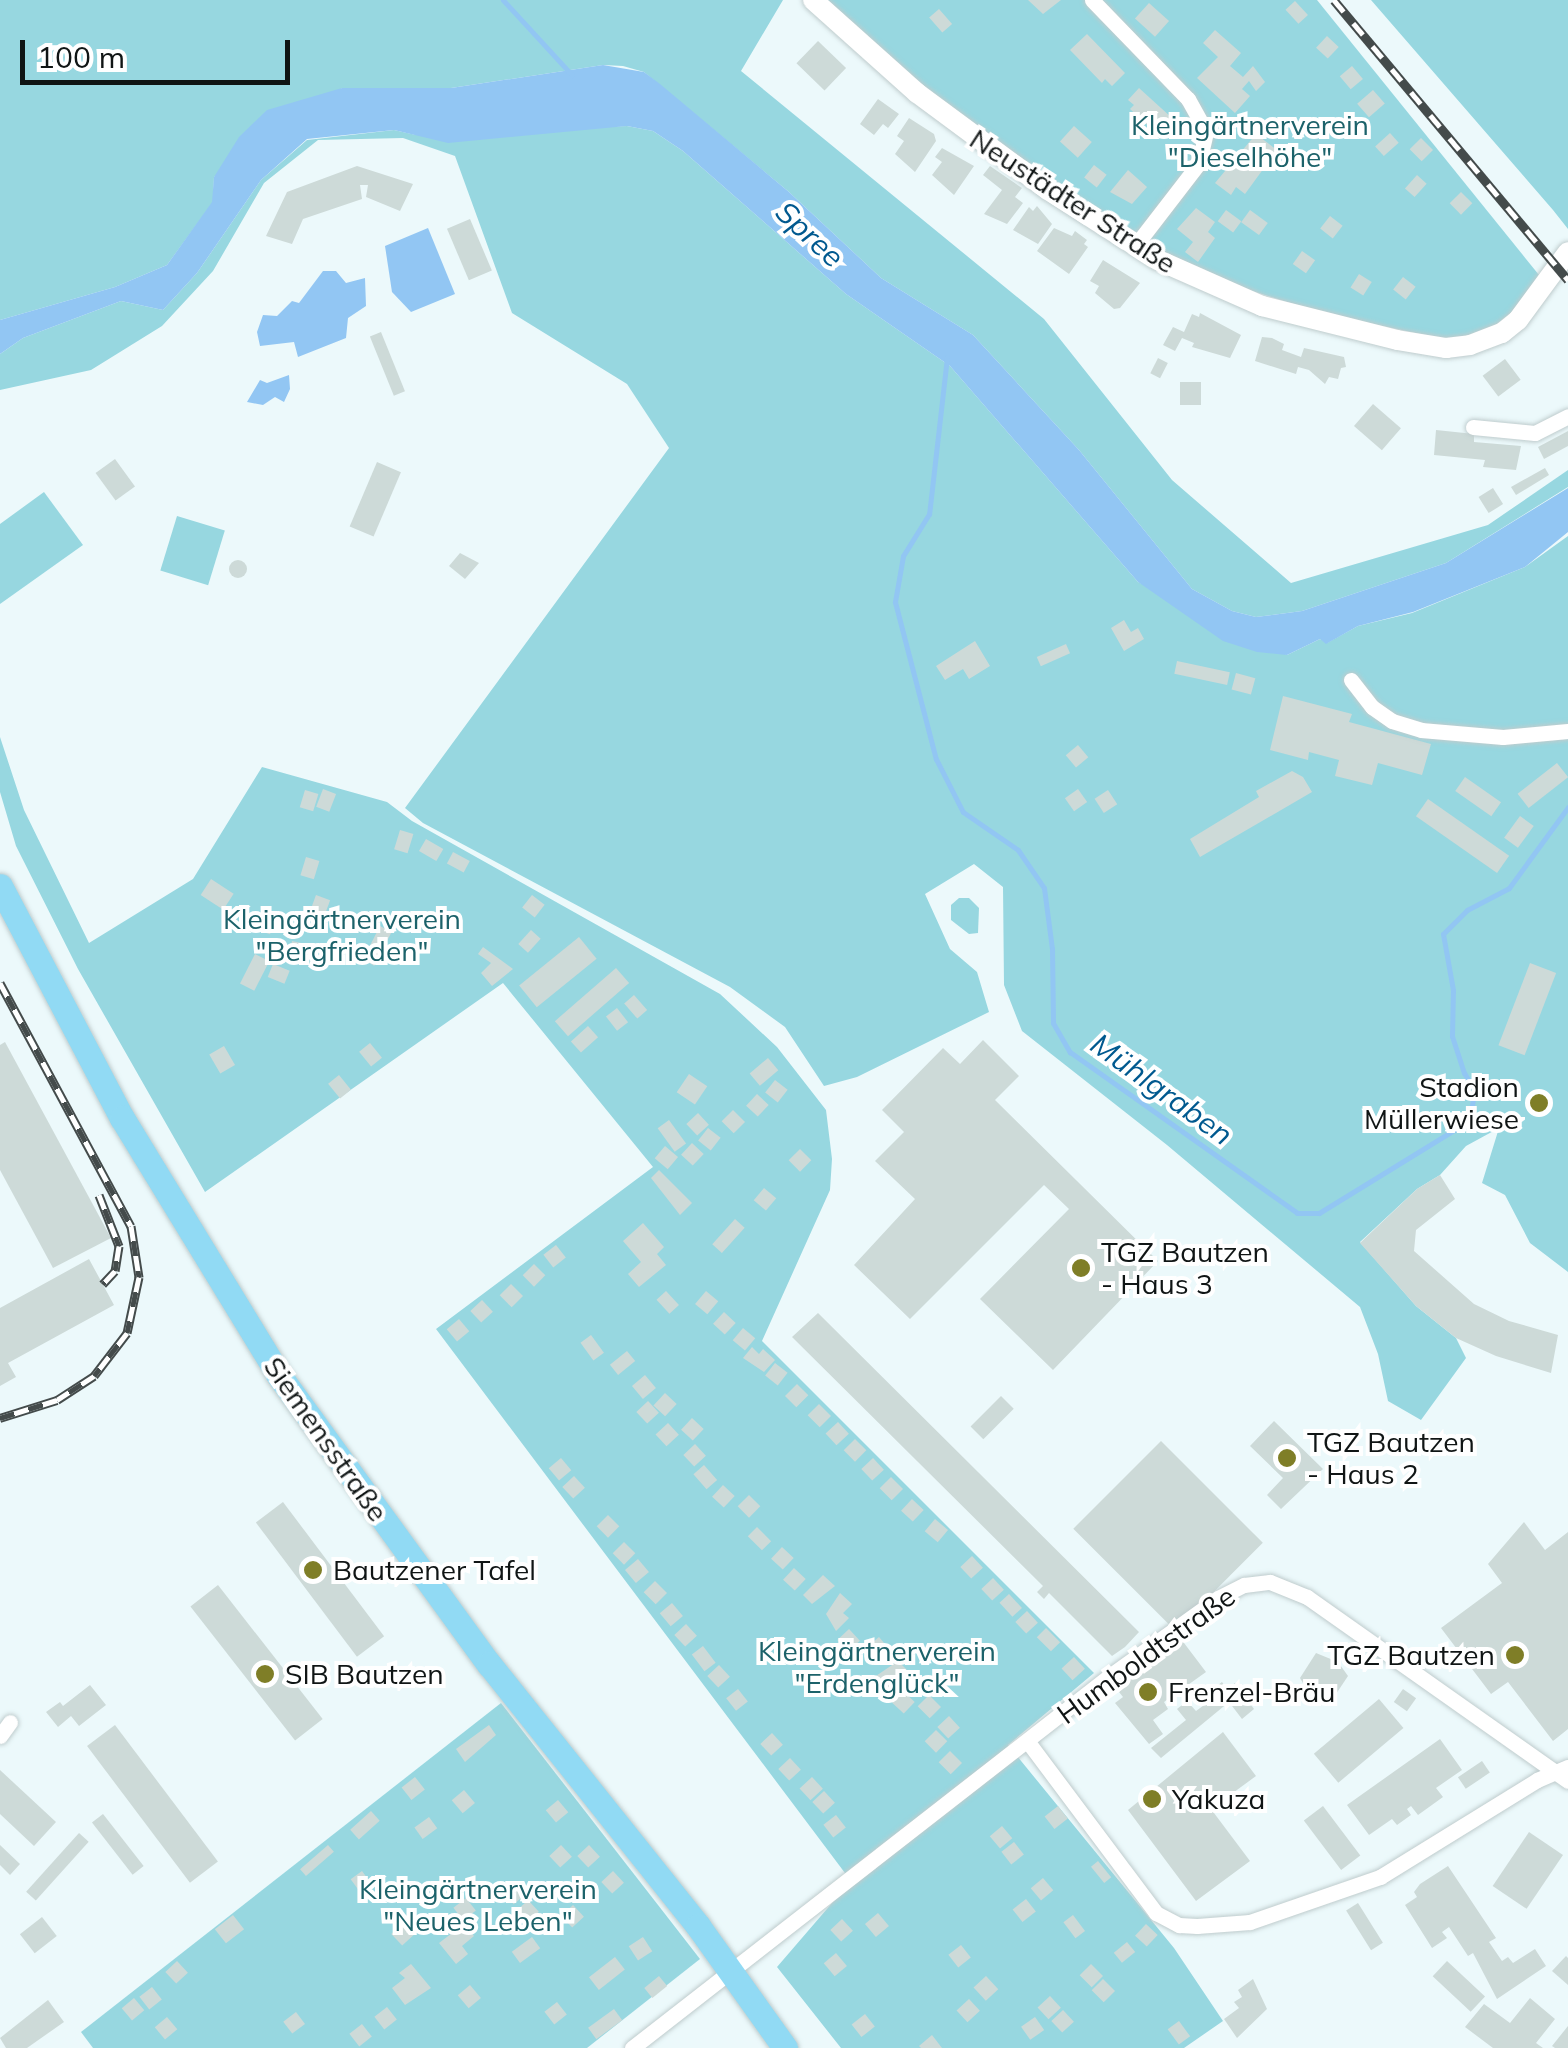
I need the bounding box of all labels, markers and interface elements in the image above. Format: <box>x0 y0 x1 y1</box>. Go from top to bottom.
scale bar <box>25 20 295 82</box>
text: 100 m <box>37 38 125 76</box>
park label: Kleingärtnerverein "Dieselhöhe" <box>1131 108 1369 174</box>
street label: Neustädter Straße <box>964 122 1182 280</box>
water label: Spree <box>768 194 852 274</box>
park label: Kleingärtnerverein "Bergfrieden" <box>223 902 461 968</box>
water label: Mühlgraben <box>1084 1026 1240 1152</box>
place label: Stadion Müllerwiese <box>1364 1070 1519 1136</box>
marker: Stadion Müllerwiese <box>1528 1092 1550 1114</box>
place label: TGZ Bautzen - Haus 3 <box>1101 1235 1269 1301</box>
marker: TGZ Bautzen - Haus 3 <box>1070 1257 1092 1279</box>
street label: Siemensstraße <box>257 1350 395 1528</box>
place label: TGZ Bautzen - Haus 2 <box>1307 1425 1475 1491</box>
marker: TGZ Bautzen - Haus 2 <box>1276 1447 1298 1469</box>
place label: Bautzener Tafel <box>333 1553 536 1587</box>
marker: Bautzener Tafel <box>302 1559 324 1581</box>
street label: Humboldtstraße <box>1051 1579 1241 1731</box>
park label: Kleingärtnerverein "Erdenglück" <box>758 1634 996 1700</box>
place label: TGZ Bautzen <box>1327 1638 1495 1672</box>
marker: TGZ Bautzen <box>1504 1644 1526 1666</box>
place label: SIB Bautzen <box>285 1657 444 1691</box>
marker: SIB Bautzen <box>254 1663 276 1685</box>
place label: Frenzel-Bräu <box>1168 1675 1335 1709</box>
marker: Frenzel-Bräu <box>1137 1681 1159 1703</box>
place label: Yakuza <box>1172 1782 1265 1816</box>
marker: Yakuza <box>1141 1788 1163 1810</box>
park label: Kleingärtnerverein "Neues Leben" <box>359 1872 597 1938</box>

